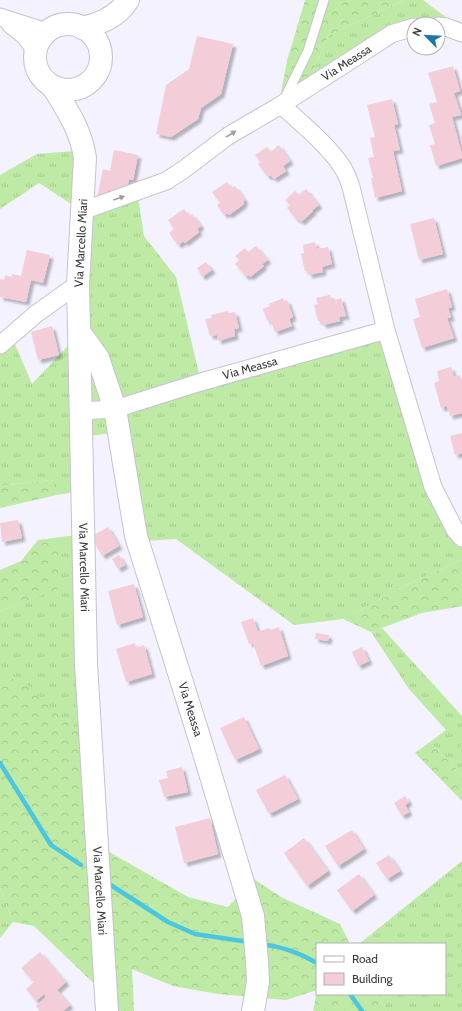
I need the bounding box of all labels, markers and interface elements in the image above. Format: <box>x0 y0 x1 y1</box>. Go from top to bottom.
north arrow <box>406 16 446 56</box>
text: N <box>409 26 425 38</box>
street label: Via Meassa <box>318 41 374 84</box>
one-way arrow <box>225 131 237 138</box>
one-way arrow <box>114 195 126 201</box>
street label: Via Marcello Miari <box>71 198 90 288</box>
street label: Via Meassa <box>221 353 279 383</box>
street label: Via Marcello Miari <box>76 523 93 612</box>
street label: Via Meassa <box>175 680 207 738</box>
street label: Via Marcello Miari <box>90 846 110 936</box>
legend <box>316 943 446 995</box>
text: Road <box>352 951 378 966</box>
text: Building <box>352 971 394 986</box>

